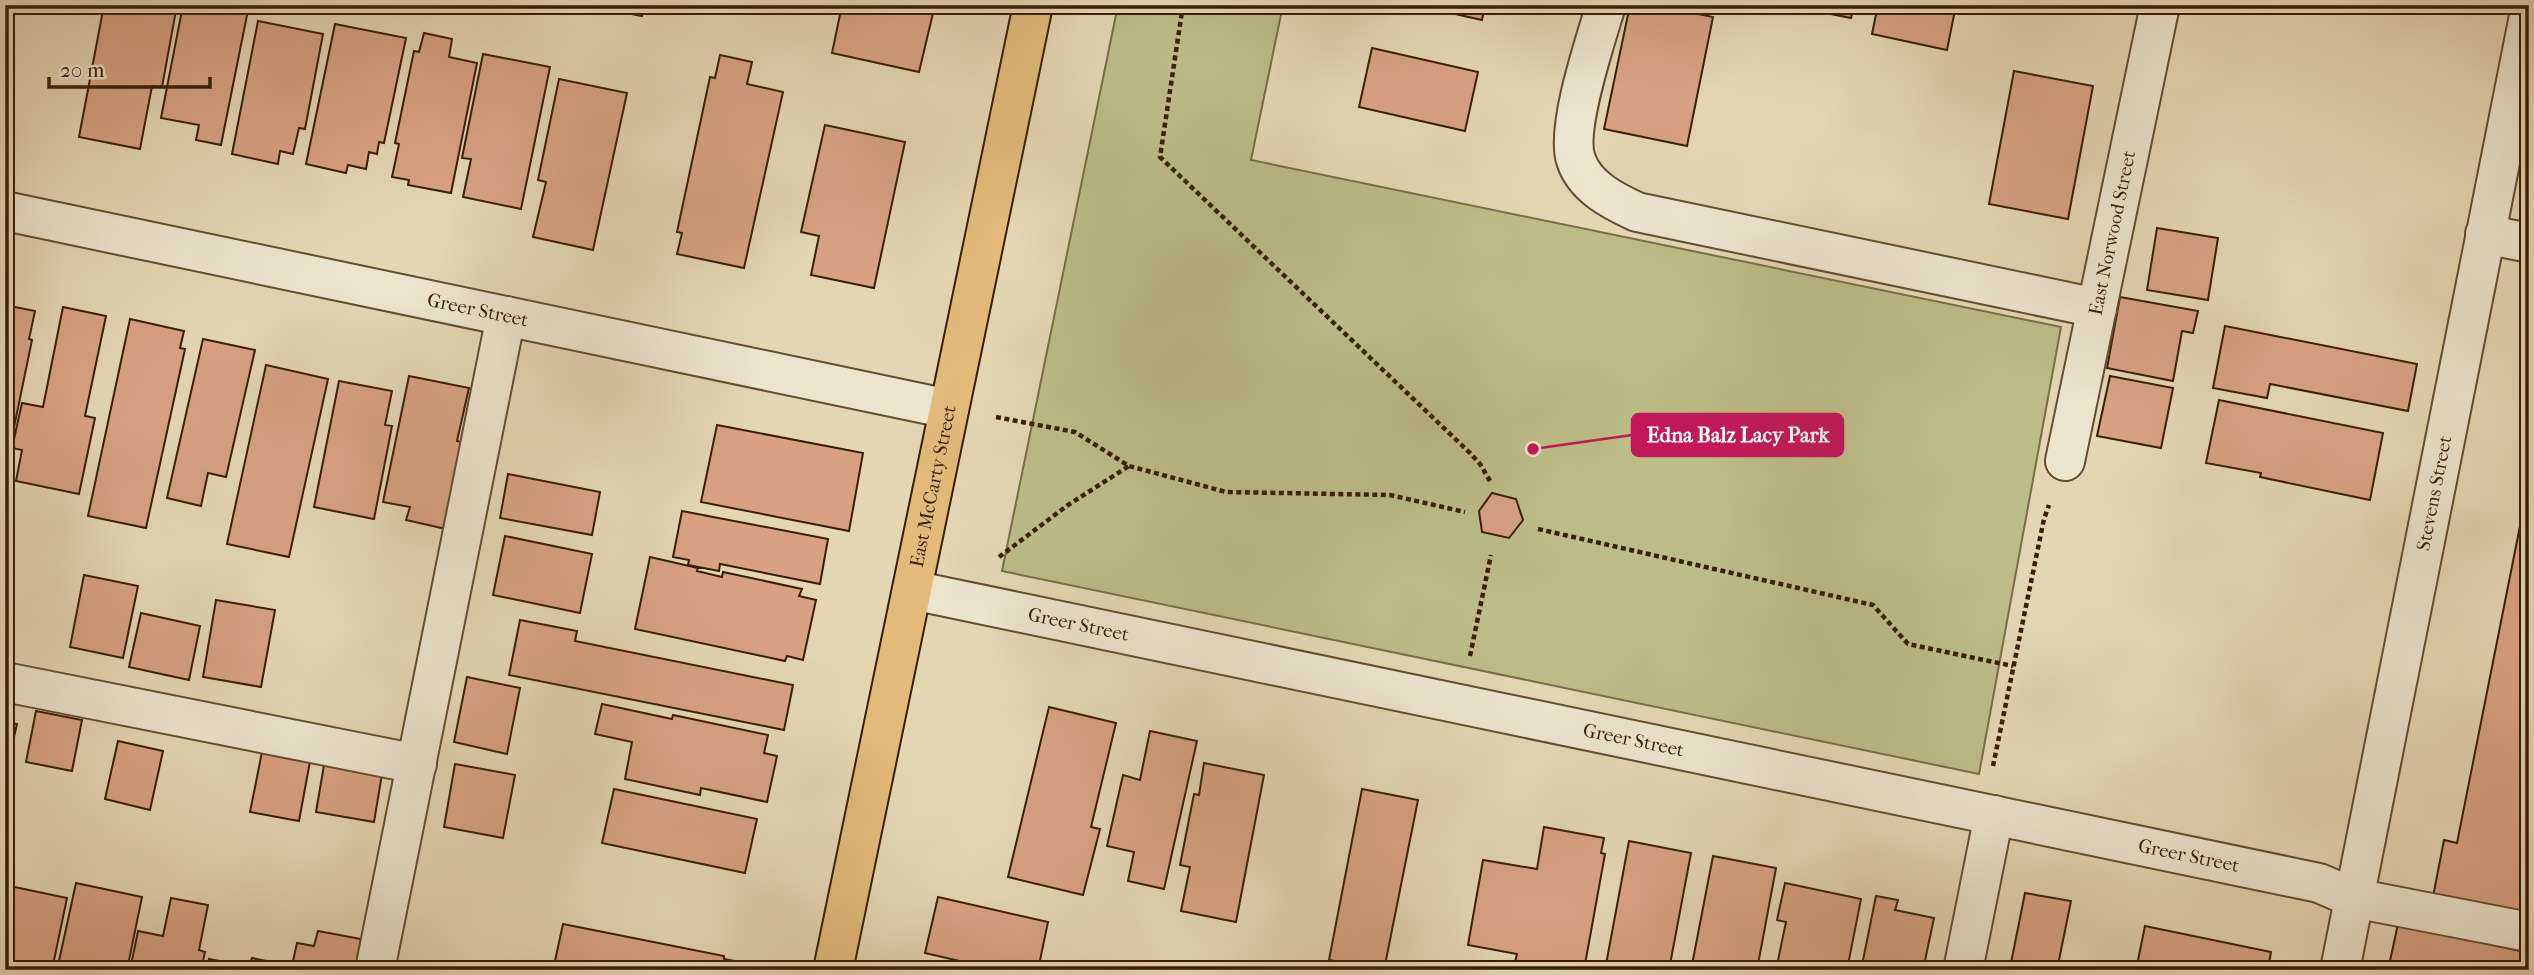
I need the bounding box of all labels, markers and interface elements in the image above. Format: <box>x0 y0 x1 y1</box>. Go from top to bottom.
scale bar <box>49 46 210 90</box>
text: 20 m <box>60 58 105 82</box>
street label: East Norwood Street <box>2085 148 2140 317</box>
street label: Greer Street <box>425 289 530 331</box>
street label: East McCarty Street <box>906 403 961 569</box>
callout: Edna Balz Lacy Park <box>1632 414 1843 456</box>
text: Edna Balz Lacy Park <box>1647 423 1831 447</box>
street label: Stevens Street <box>2412 434 2457 553</box>
street label: Greer Street <box>1026 603 1131 646</box>
street label: Greer Street <box>1581 719 1686 762</box>
street label: Greer Street <box>2136 835 2241 877</box>

